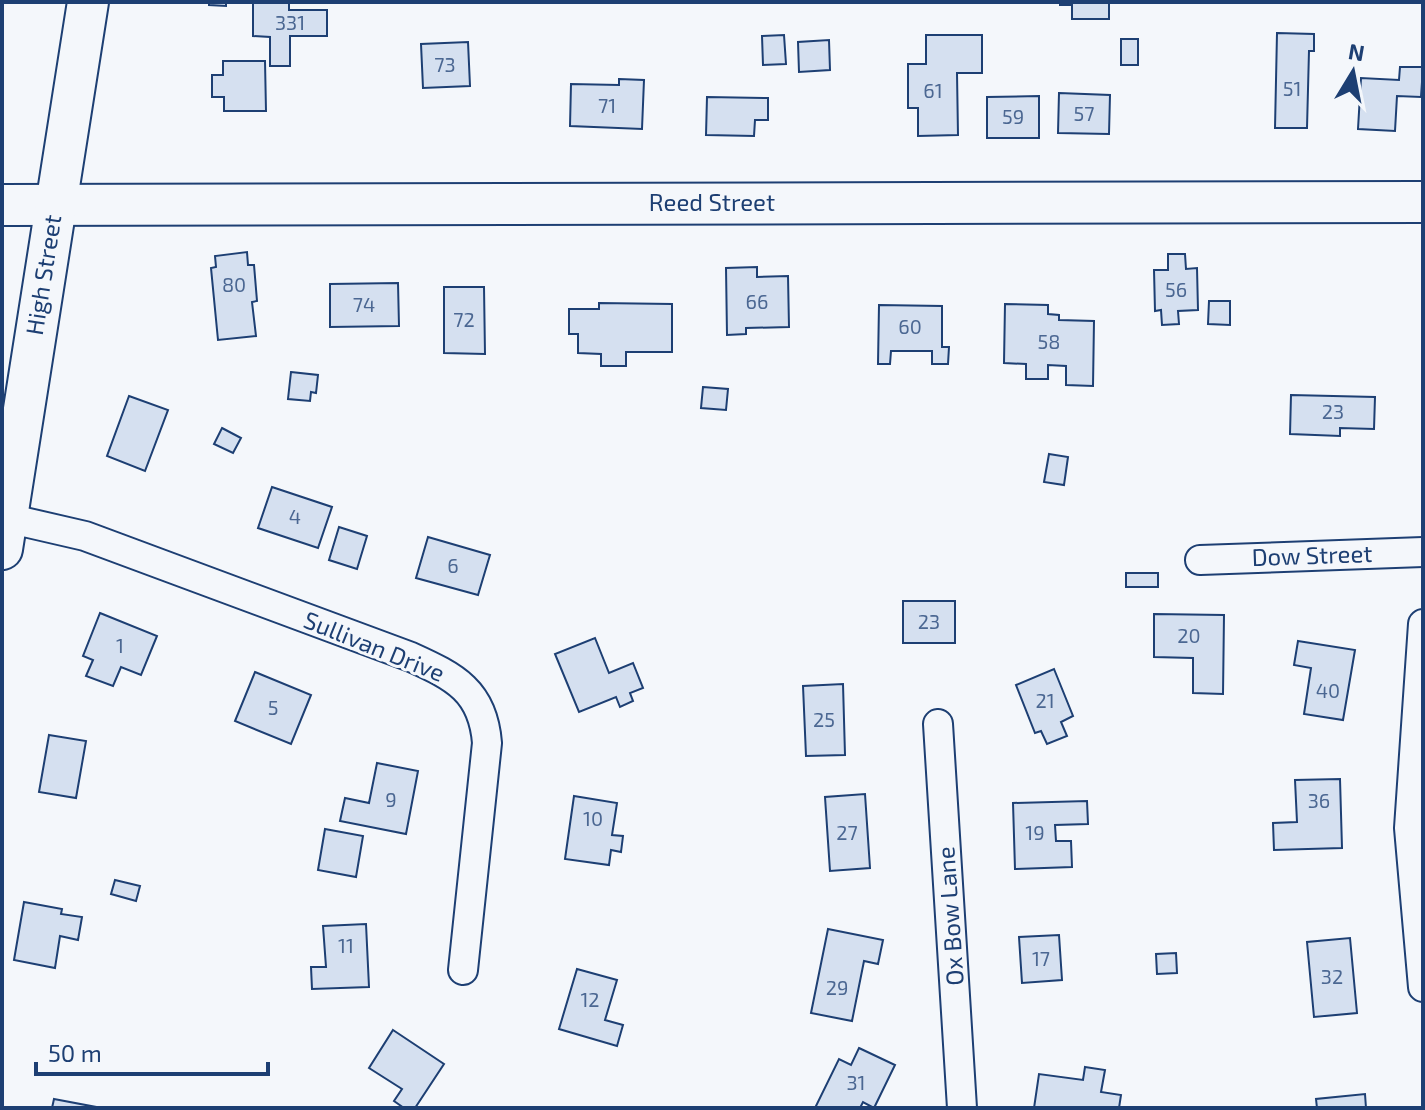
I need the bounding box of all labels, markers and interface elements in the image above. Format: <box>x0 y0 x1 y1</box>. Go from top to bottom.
house number: 331 <box>275 10 305 34</box>
north arrow <box>1313 32 1393 112</box>
text: N <box>1347 37 1367 66</box>
house number: 73 <box>434 52 456 76</box>
house number: 51 <box>1283 76 1301 100</box>
house number: 61 <box>923 78 943 102</box>
house number: 71 <box>598 93 616 117</box>
house number: 57 <box>1074 101 1094 125</box>
house number: 59 <box>1002 104 1024 128</box>
street label: Reed Street <box>649 187 775 216</box>
street label: High Street <box>19 213 66 337</box>
house number: 80 <box>222 272 246 296</box>
house number: 56 <box>1165 277 1187 301</box>
house number: 66 <box>746 289 768 313</box>
house number: 74 <box>353 292 375 316</box>
house number: 72 <box>453 307 475 331</box>
house number: 60 <box>898 314 922 338</box>
house number: 58 <box>1038 329 1060 353</box>
house number: 23 <box>1322 399 1344 423</box>
house number: 4 <box>289 504 301 528</box>
street label: Dow Street <box>1251 538 1373 571</box>
house number: 6 <box>447 553 459 577</box>
street label: Sullivan Drive <box>300 604 449 687</box>
house number: 23 <box>918 609 940 633</box>
house number: 20 <box>1177 623 1201 647</box>
house number: 1 <box>116 633 124 657</box>
house number: 40 <box>1316 678 1340 702</box>
house number: 21 <box>1035 688 1055 712</box>
house number: 5 <box>268 695 278 719</box>
house number: 25 <box>813 707 835 731</box>
house number: 9 <box>385 787 397 811</box>
house number: 36 <box>1308 788 1330 812</box>
house number: 10 <box>583 806 603 830</box>
house number: 27 <box>836 820 858 844</box>
house number: 19 <box>1025 820 1045 844</box>
street label: Ox Bow Lane <box>930 846 969 987</box>
house number: 11 <box>338 933 354 957</box>
house number: 17 <box>1032 946 1050 970</box>
house number: 32 <box>1321 964 1343 988</box>
house number: 29 <box>826 975 848 999</box>
house number: 12 <box>580 987 600 1011</box>
scale bar <box>36 1026 268 1076</box>
text: 50 m <box>48 1038 102 1067</box>
house number: 31 <box>846 1070 866 1094</box>

